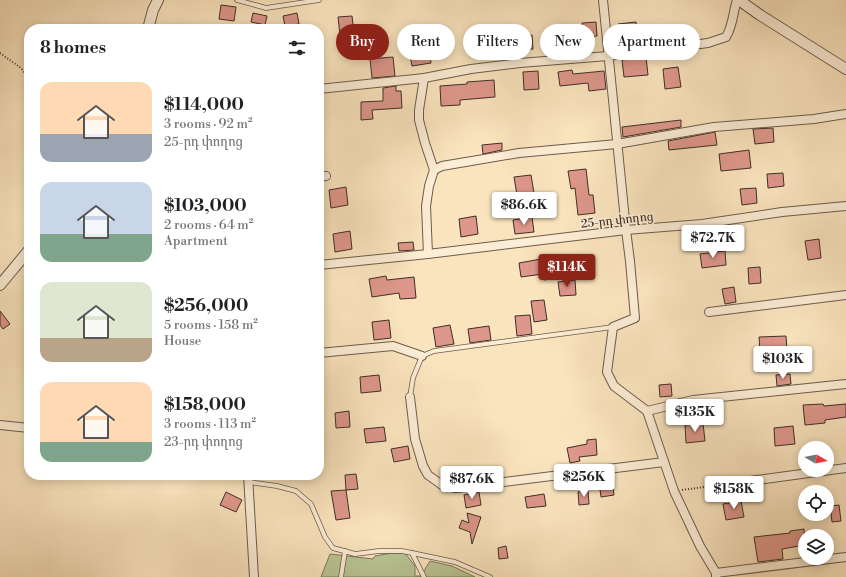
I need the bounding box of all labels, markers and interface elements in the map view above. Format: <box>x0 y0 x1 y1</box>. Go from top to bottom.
chip: Buy <box>336 24 389 60</box>
chip: Rent <box>397 24 455 60</box>
chip: Filters <box>463 24 532 60</box>
chip: New <box>540 24 595 60</box>
chip: Apartment <box>603 24 700 60</box>
text: 8 homes <box>40 37 106 59</box>
icon: filters <box>286 37 308 59</box>
text: $114,000 <box>164 94 244 116</box>
icon: home <box>72 98 120 146</box>
text: 3 rooms · 92 m² <box>164 116 252 132</box>
text: 25-րդ փողոց <box>164 134 243 150</box>
pin: $86.6K <box>491 192 557 226</box>
text: $103,000 <box>164 195 247 217</box>
text: $86.6K <box>501 197 547 213</box>
icon: home <box>72 198 120 246</box>
street label: 25-րդ փողոց <box>580 209 654 232</box>
text: 2 rooms · 64 m² <box>164 217 253 233</box>
pin: $72.7K <box>680 225 746 259</box>
text: $72.7K <box>690 230 736 246</box>
text: Apartment <box>164 233 228 249</box>
pin: $114K <box>539 254 595 288</box>
text: $114K <box>547 259 587 275</box>
text: $256,000 <box>164 295 248 317</box>
icon: home <box>72 298 120 346</box>
text: 5 rooms · 158 m² <box>164 317 258 333</box>
text: House <box>164 333 201 349</box>
pin: $103K <box>755 346 811 380</box>
text: $103K <box>762 351 804 367</box>
text: $158,000 <box>164 394 246 416</box>
icon: home <box>72 398 120 446</box>
pin: $135K <box>667 399 723 433</box>
text: $135K <box>675 404 715 420</box>
text: 3 rooms · 113 m² <box>164 416 256 432</box>
text: 23-րդ փողոց <box>164 434 243 450</box>
north arrow <box>798 441 834 477</box>
map controls <box>798 441 834 565</box>
pin: $256K <box>556 464 612 498</box>
pin: $87.6K <box>439 466 505 500</box>
text: $256K <box>563 469 605 485</box>
text: $87.6K <box>449 471 495 487</box>
pin: $158K <box>706 476 762 510</box>
text: $158K <box>714 481 754 497</box>
button: locate <box>798 485 834 521</box>
button: layers <box>798 529 834 565</box>

